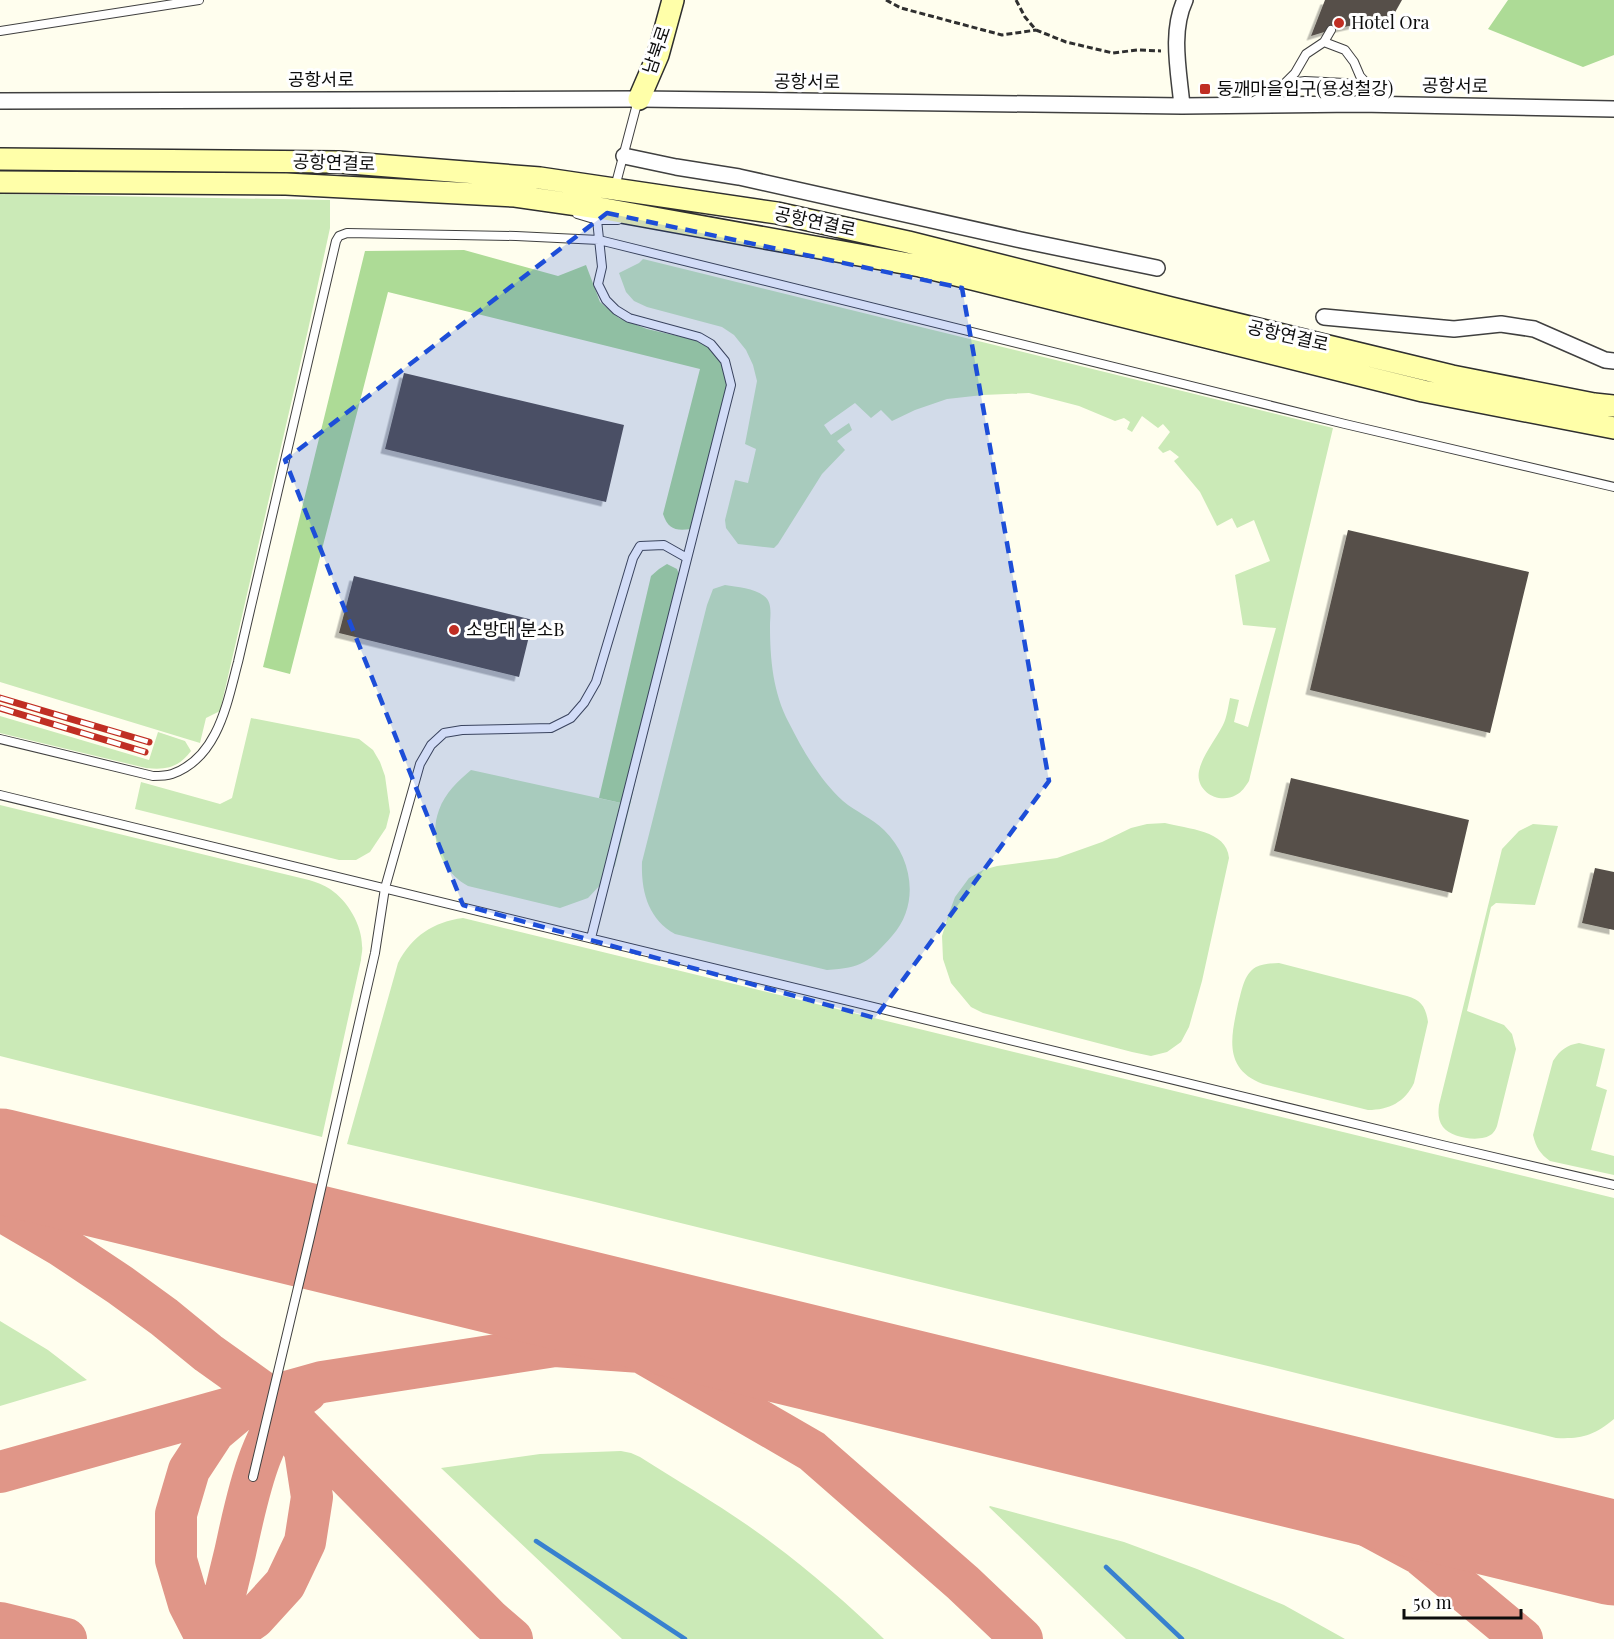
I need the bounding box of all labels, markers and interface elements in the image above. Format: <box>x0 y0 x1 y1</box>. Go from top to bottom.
place label: Hotel Ora <box>1351 10 1430 34</box>
marker: Hotel Ora <box>1332 16 1346 30</box>
street label: 남북로 <box>637 22 675 77</box>
street label: 공항서로 <box>288 67 354 91</box>
street label: 공항서로 <box>774 68 840 94</box>
street label: 공항서로 <box>1422 72 1488 98</box>
place label: 둥깨마을입구(용성철강) <box>1217 76 1393 100</box>
marker: 둥깨마을입구(용성철강) <box>1198 82 1212 96</box>
street label: 공항연결로 <box>292 149 376 175</box>
street label: 공항연결로 <box>772 201 858 241</box>
street label: 공항연결로 <box>1245 314 1331 356</box>
place label: 소방대 분소B <box>466 617 565 641</box>
marker: 소방대 분소B <box>447 623 461 637</box>
scale bar <box>1404 1582 1521 1620</box>
text: 50 m <box>1413 1590 1452 1614</box>

